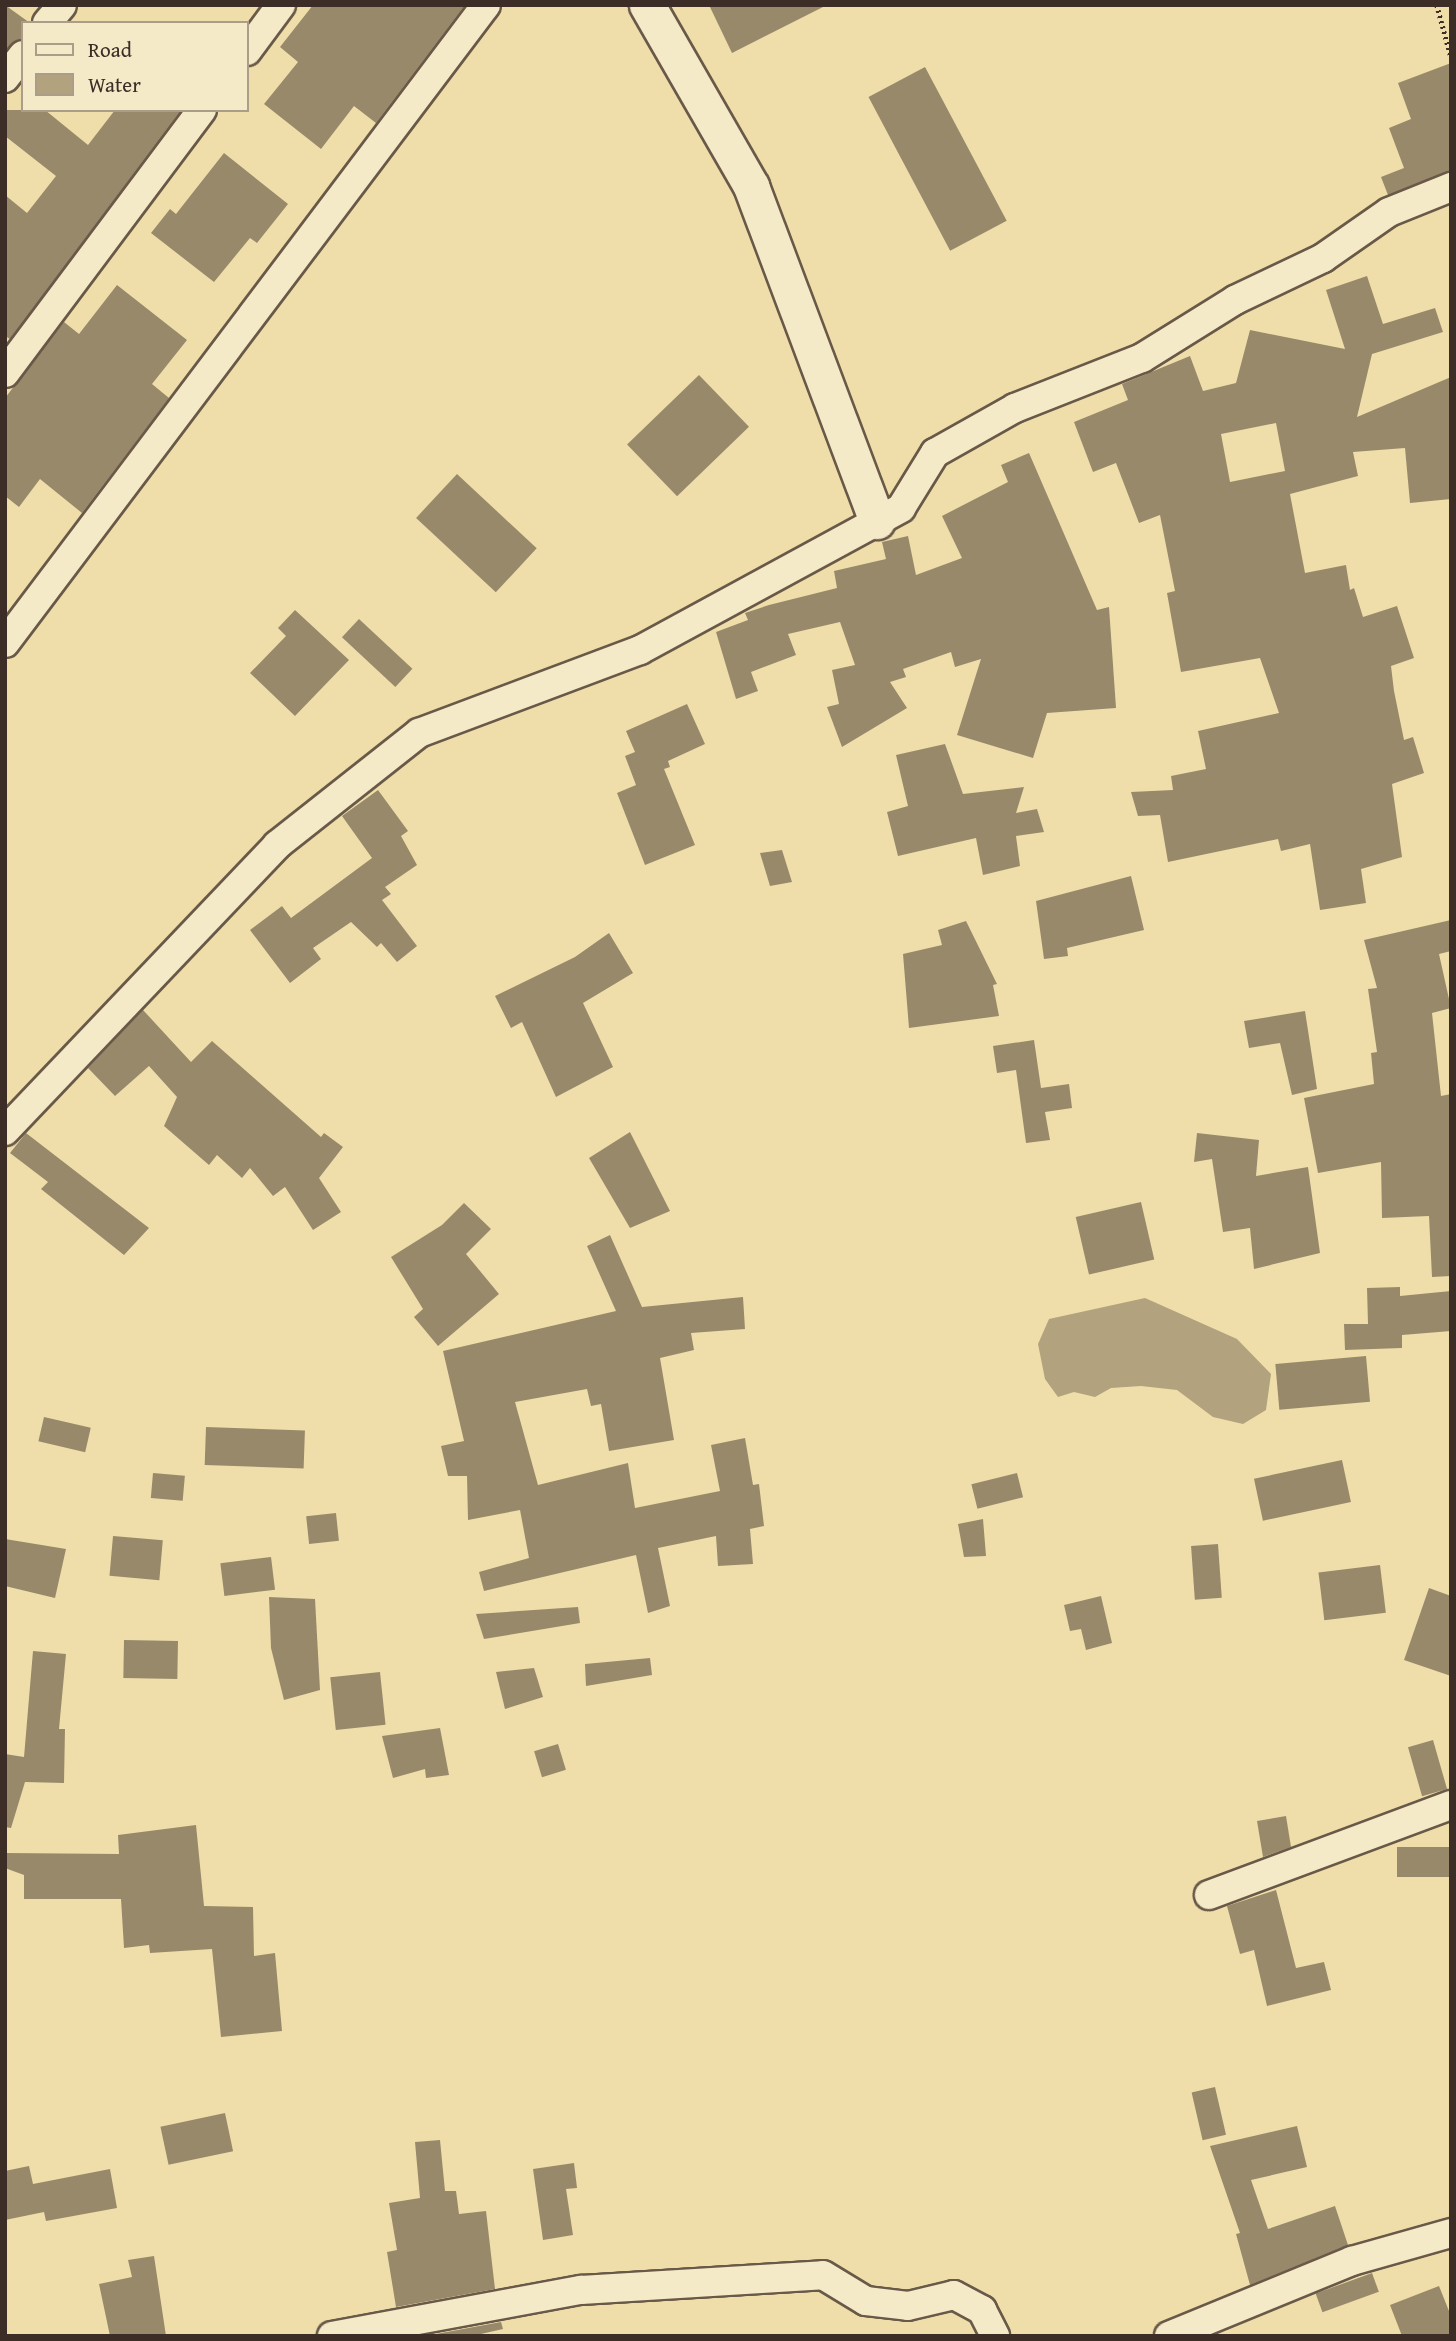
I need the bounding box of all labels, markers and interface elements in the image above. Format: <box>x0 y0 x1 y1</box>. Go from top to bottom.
legend <box>21 21 248 112</box>
text: Road <box>88 34 132 65</box>
text: Water <box>88 69 141 100</box>

